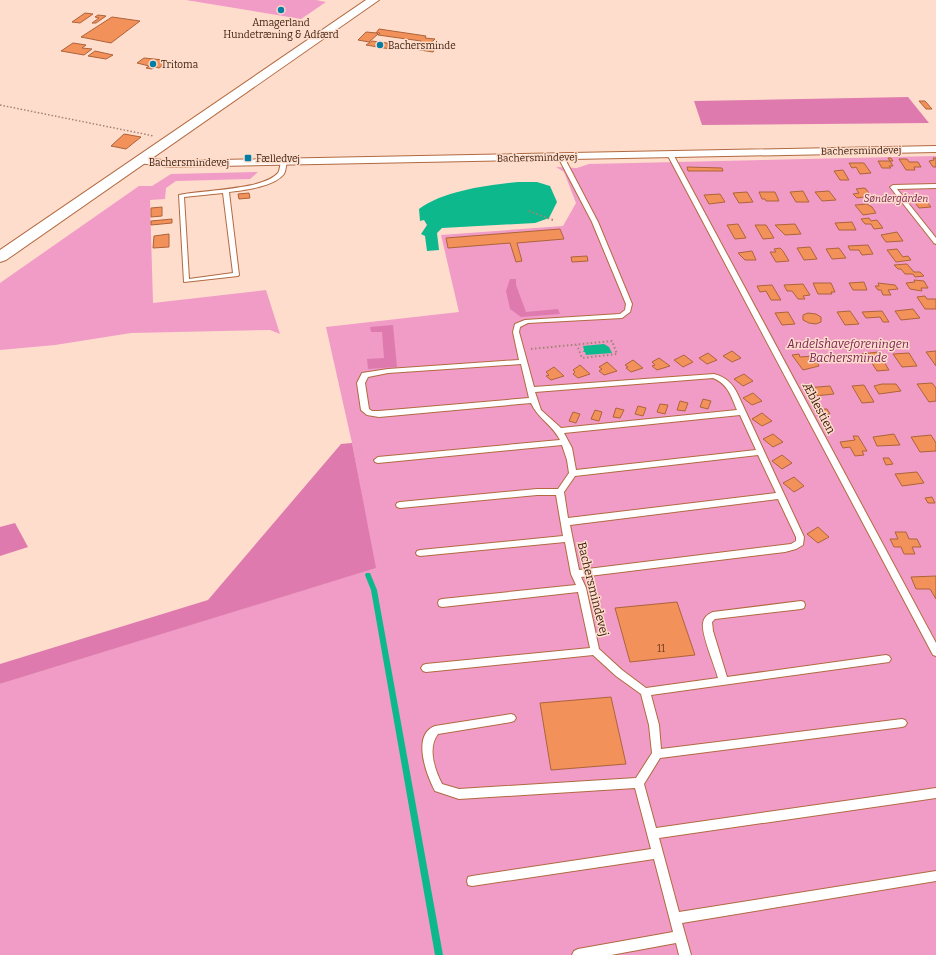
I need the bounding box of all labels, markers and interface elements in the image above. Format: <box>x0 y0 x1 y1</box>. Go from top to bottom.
marker: Amagerland Hundetræning & Adfærd <box>276 5 286 15</box>
place label: Amagerland Hundetræning & Adfærd <box>223 17 339 41</box>
marker: Bachersminde <box>375 40 385 50</box>
place label: Bachersminde <box>388 40 456 52</box>
marker: Tritoma <box>148 59 158 69</box>
place label: Tritoma <box>161 59 199 71</box>
street label: Bachersmindevej <box>821 144 901 158</box>
street label: Bachersmindevej <box>497 151 577 165</box>
marker: Fælledvej <box>243 153 253 163</box>
place label: Fælledvej <box>256 153 300 165</box>
street label: Bachersmindevej <box>149 157 229 169</box>
park label: Søndergården <box>864 193 928 205</box>
park label: Andelshaveforeningen Bachersminde <box>786 337 909 365</box>
street label: Æblestien <box>800 380 839 436</box>
street label: Bachersmindevej <box>575 540 611 638</box>
house number: 11 <box>657 643 665 655</box>

